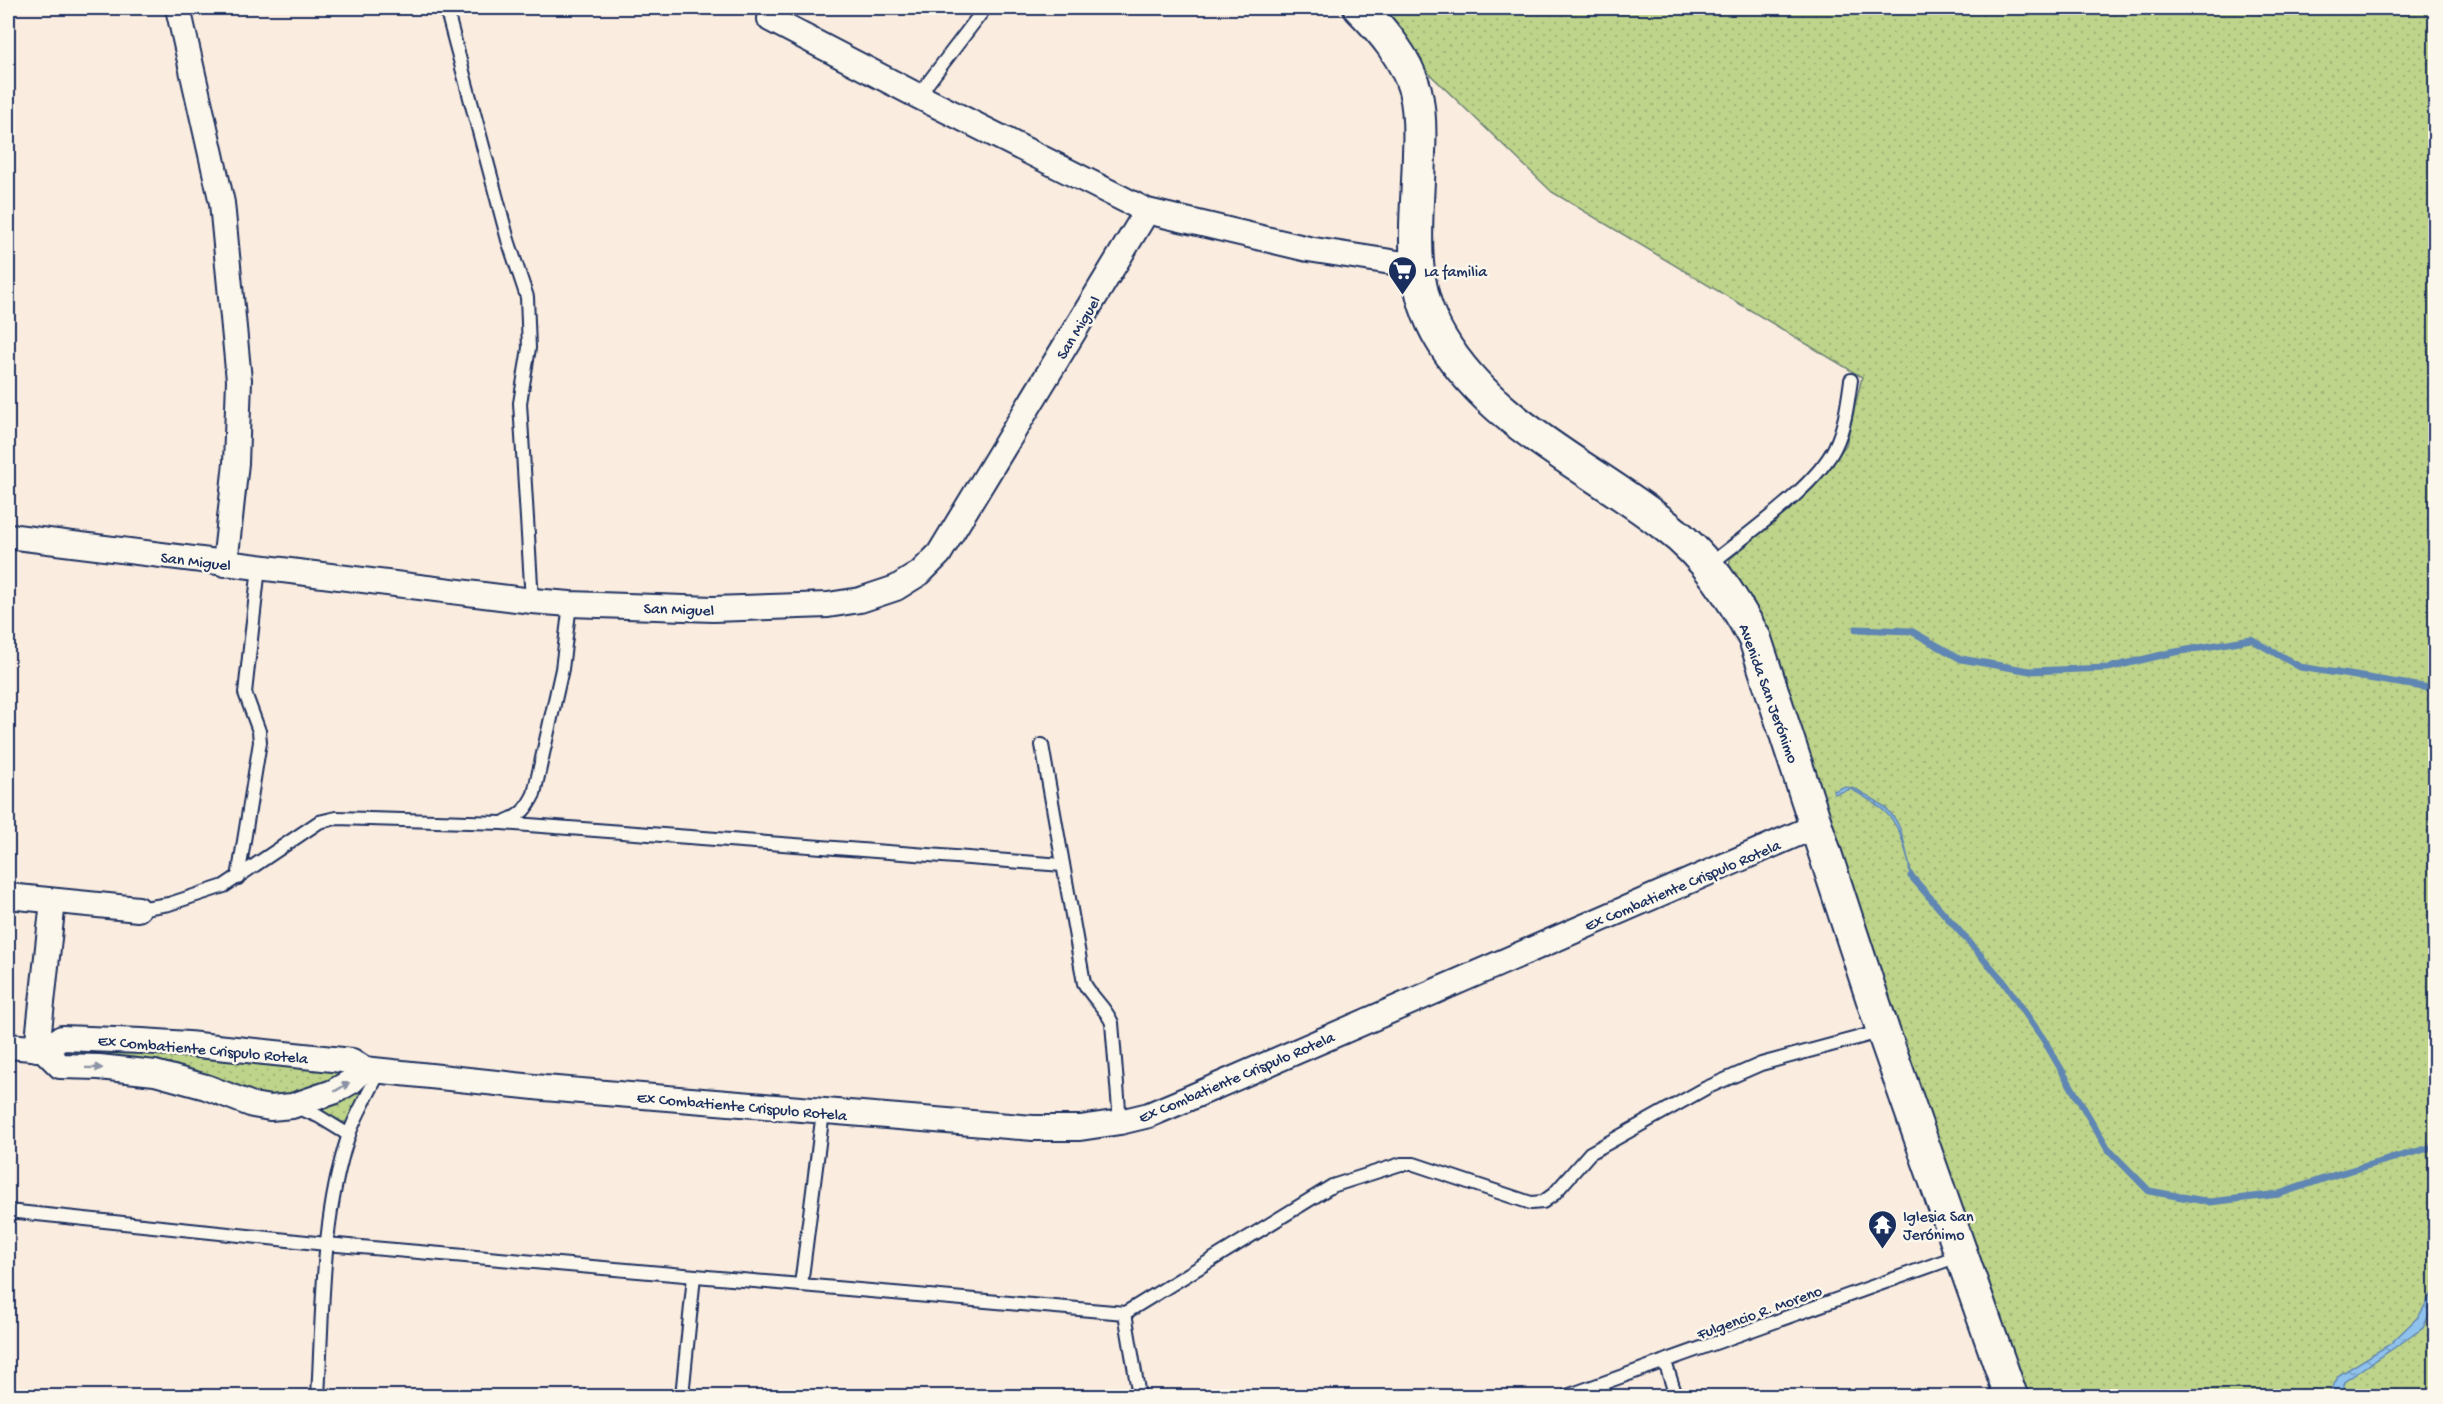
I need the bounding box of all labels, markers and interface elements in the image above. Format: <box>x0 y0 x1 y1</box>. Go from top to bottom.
supermarket icon: La familia <box>1387 254 1419 296</box>
place label: La familia <box>1424 264 1488 283</box>
street label: San Miguel <box>1054 294 1106 364</box>
street label: San Miguel <box>159 550 232 577</box>
street label: San Miguel <box>643 601 715 622</box>
street label: Avenida San Jerónimo <box>1733 622 1801 767</box>
street label: Ex Combatiente Crispulo Rotela <box>1583 837 1785 937</box>
street label: Ex Combatiente Crispulo Rotela <box>1137 1029 1339 1129</box>
street label: Ex Combatiente Crispulo Rotela <box>97 1033 310 1070</box>
one-way arrow <box>84 1063 103 1072</box>
one-way arrow <box>334 1081 350 1092</box>
street label: Ex Combatiente Crispulo Rotela <box>636 1090 849 1127</box>
temple icon: Iglesia San Jerónimo <box>1866 1208 1898 1250</box>
place label: Iglesia San Jerónimo <box>1903 1209 1974 1246</box>
street label: Fulgencio R. Moreno <box>1694 1283 1825 1346</box>

